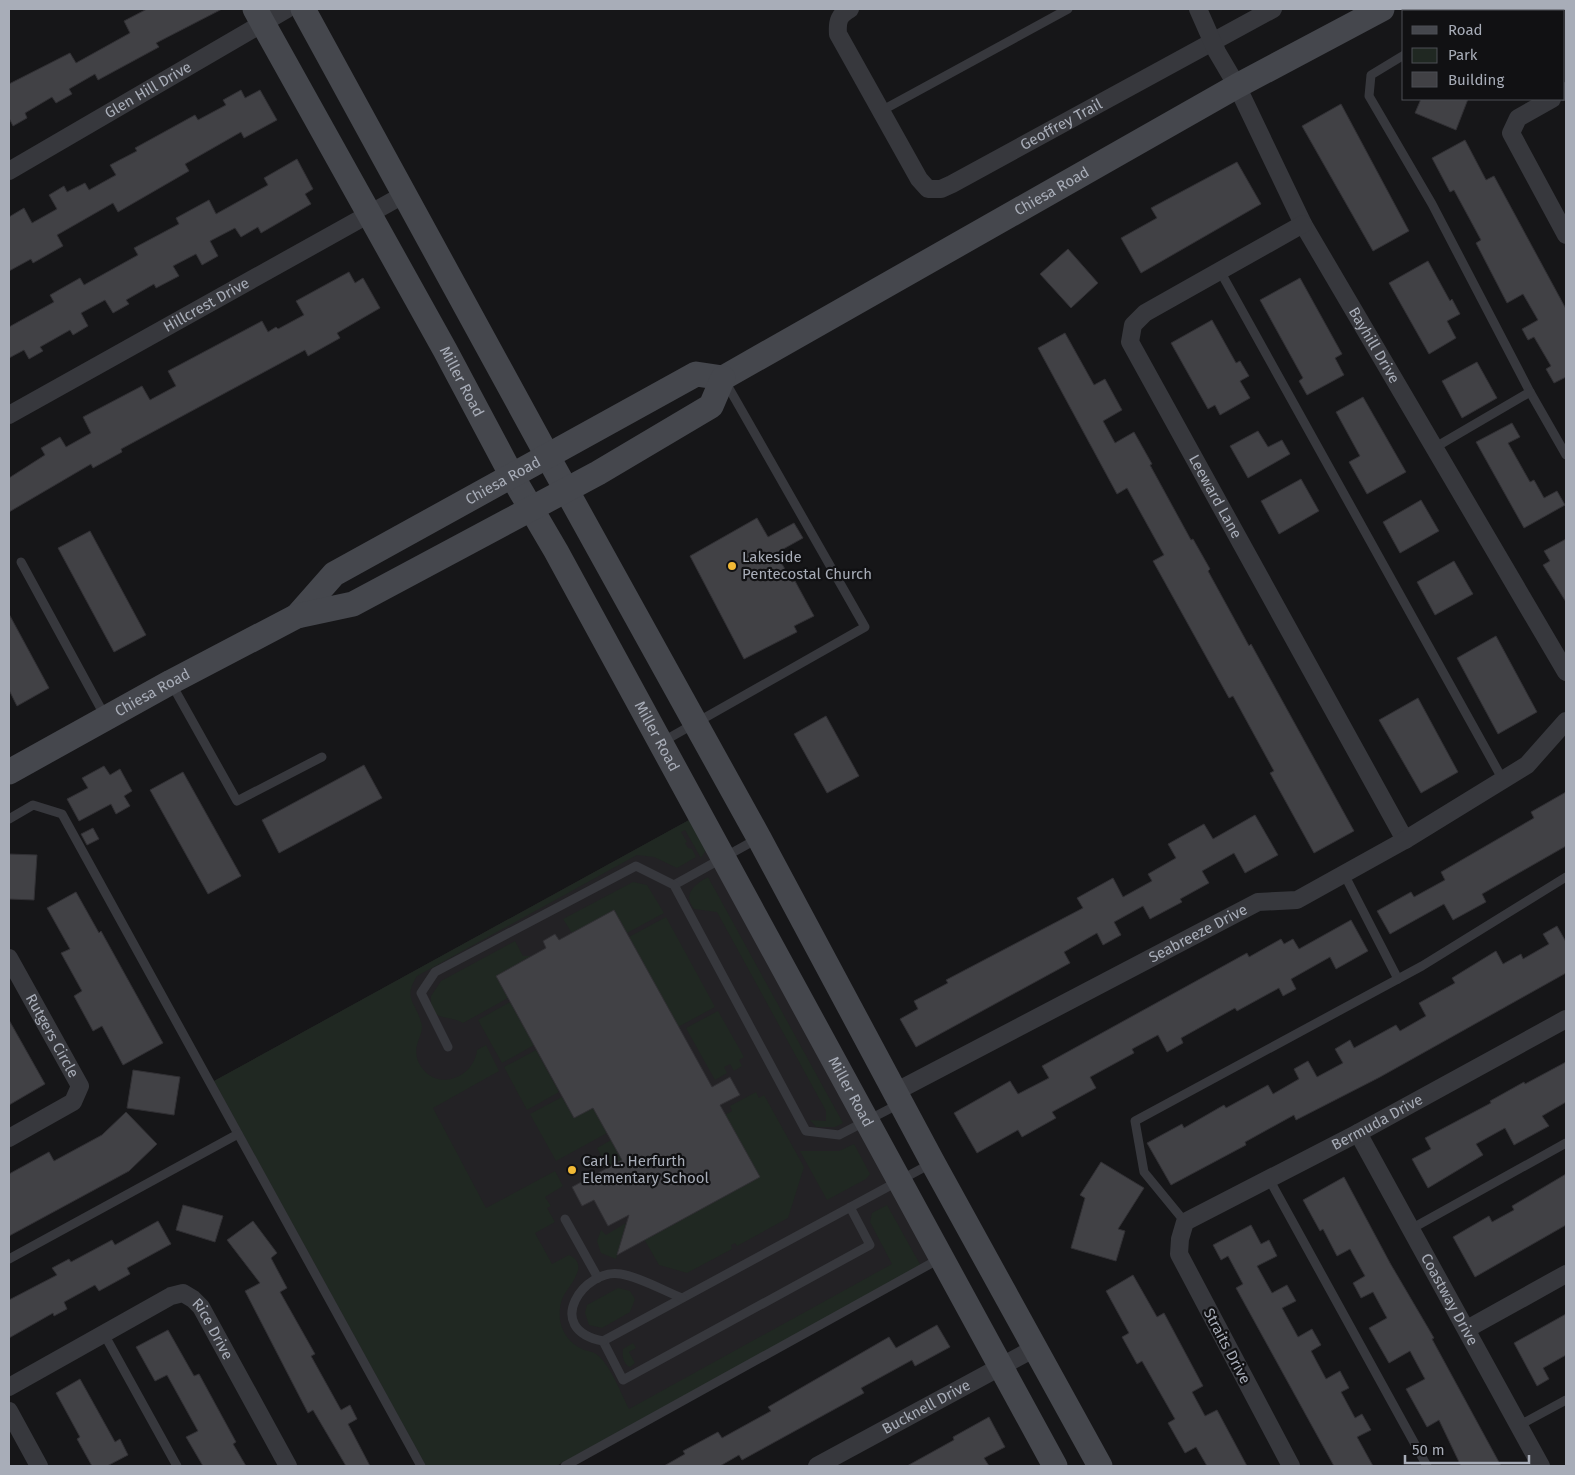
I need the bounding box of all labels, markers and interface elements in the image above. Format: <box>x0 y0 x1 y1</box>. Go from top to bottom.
legend <box>1402 10 1565 100</box>
text: Road <box>1448 21 1483 39</box>
text: Park <box>1448 46 1478 64</box>
street label: Glen Hill Drive <box>102 58 195 122</box>
text: Building <box>1448 71 1504 89</box>
street label: Geoffrey Trail <box>1017 95 1106 154</box>
street label: Chiesa Road <box>1011 163 1092 220</box>
street label: Hillcrest Drive <box>160 274 252 336</box>
street label: Bayhill Drive <box>1345 304 1404 387</box>
street label: Miller Road <box>436 343 488 420</box>
street label: Leeward Lane <box>1185 451 1246 542</box>
street label: Chiesa Road <box>462 453 544 509</box>
place label: Lakeside Pentecostal Church <box>742 548 872 583</box>
marker: Lakeside Pentecostal Church <box>726 560 738 572</box>
street label: Chiesa Road <box>112 665 193 720</box>
street label: Miller Road <box>631 698 683 774</box>
street label: Seabreeze Drive <box>1146 900 1250 967</box>
street label: Rutgers Circle <box>22 991 83 1081</box>
street label: Miller Road <box>825 1054 877 1130</box>
street label: Bermuda Drive <box>1328 1090 1426 1154</box>
place label: Carl L. Herfurth Elementary School <box>582 1152 710 1187</box>
marker: Carl L. Herfurth Elementary School <box>566 1164 578 1176</box>
street label: Coastway Drive <box>1417 1250 1482 1349</box>
street label: Rice Drive <box>188 1294 237 1363</box>
street label: Straits Drive <box>1200 1305 1254 1387</box>
street label: Bucknell Drive <box>879 1376 973 1438</box>
scale bar <box>1405 1432 1529 1464</box>
text: 50 m <box>1412 1441 1445 1459</box>

